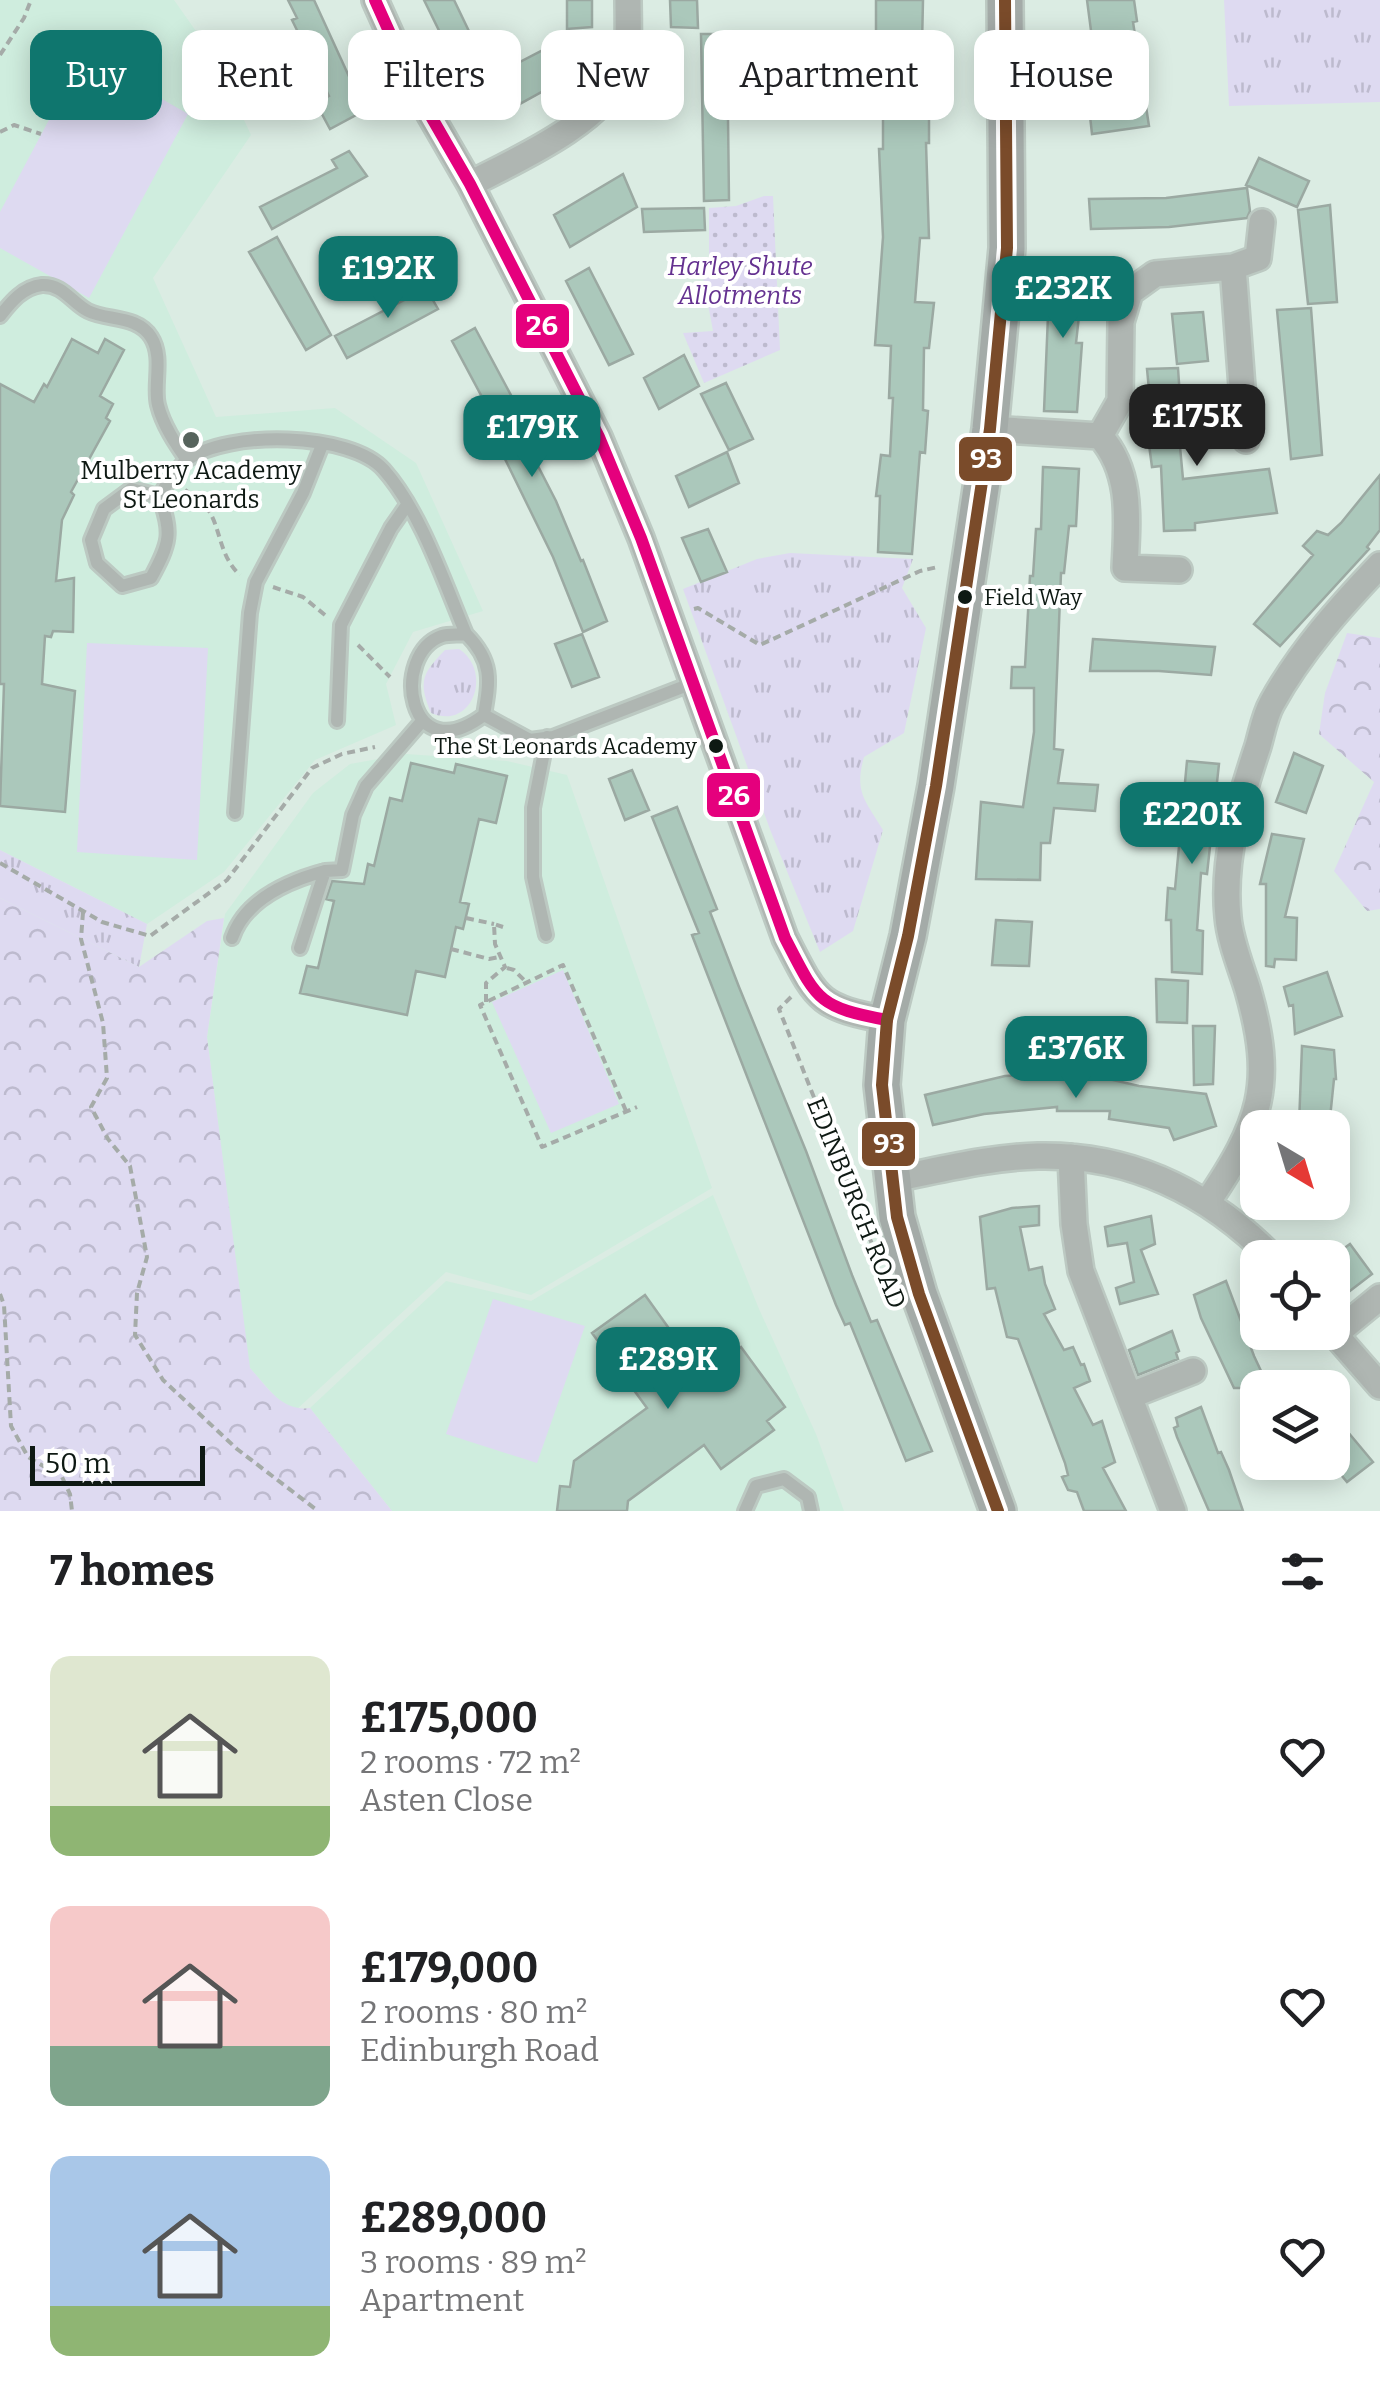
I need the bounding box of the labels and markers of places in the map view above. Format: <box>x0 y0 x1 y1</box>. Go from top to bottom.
pin: £192K <box>318 236 458 321</box>
pin: £232K <box>993 256 1133 341</box>
pin: £175K <box>1127 384 1267 469</box>
pin: £179K <box>462 395 602 480</box>
marker: Mulberry Academy St Leonards <box>180 429 202 451</box>
place label: Mulberry Academy St Leonards <box>80 456 303 515</box>
place label: Field Way <box>984 584 1082 611</box>
marker: Field Way <box>955 587 975 607</box>
place label: The St Leonards Academy <box>434 733 697 760</box>
marker: The St Leonards Academy <box>706 736 726 756</box>
pin: £220K <box>1122 782 1262 867</box>
pin: £376K <box>1006 1016 1146 1101</box>
pin: £289K <box>598 1327 738 1412</box>

